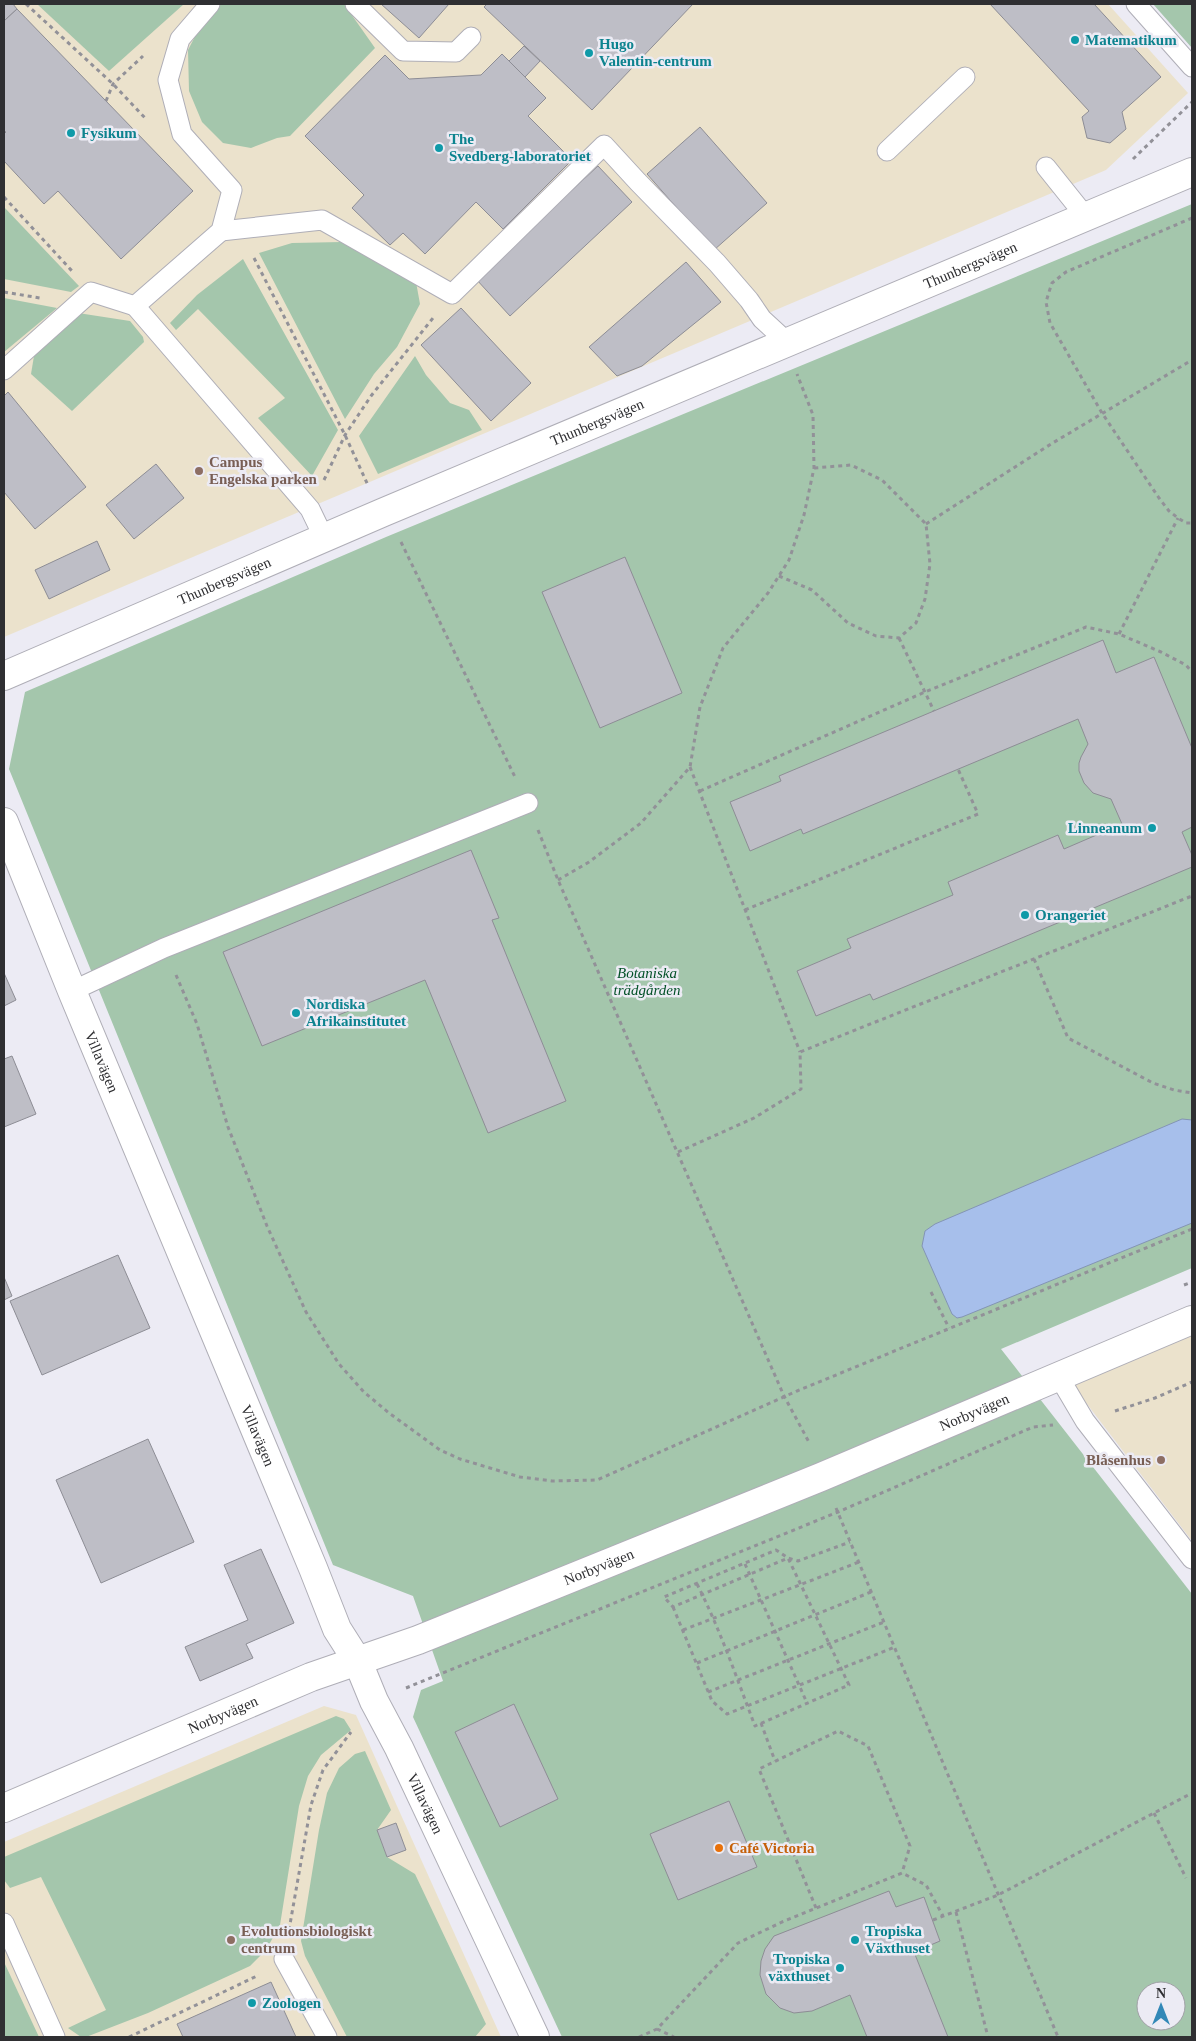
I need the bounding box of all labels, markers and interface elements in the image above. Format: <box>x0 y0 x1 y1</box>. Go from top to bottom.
place label: Matematikum <box>1085 32 1177 48</box>
marker: Matematikum <box>1069 34 1081 46</box>
place label: Hugo Valentin-centrum <box>599 36 712 69</box>
marker: Hugo Valentin-centrum <box>583 47 595 59</box>
place label: Fysikum <box>81 125 137 141</box>
marker: Fysikum <box>65 127 77 139</box>
place label: The Svedberg-laboratoriet <box>449 131 591 164</box>
marker: The Svedberg-laboratoriet <box>433 142 445 154</box>
street label: Thunbergsvägen <box>921 238 1020 292</box>
street label: Thunbergsvägen <box>548 395 647 449</box>
place label: Campus Engelska parken <box>209 454 318 487</box>
marker: Campus Engelska parken <box>193 465 205 477</box>
street label: Thunbergsvägen <box>175 554 274 608</box>
place label: Linneanum <box>1068 820 1142 836</box>
marker: Linneanum <box>1146 822 1158 834</box>
place label: Orangeriet <box>1035 907 1106 923</box>
marker: Orangeriet <box>1019 909 1031 921</box>
park label: Botaniska trädgården <box>614 965 680 998</box>
place label: Nordiska Afrikainstitutet <box>306 996 406 1029</box>
marker: Nordiska Afrikainstitutet <box>290 1007 302 1019</box>
street label: Villavägen <box>82 1029 122 1095</box>
street label: Norbyvägen <box>937 1390 1012 1434</box>
street label: Villavägen <box>238 1403 278 1469</box>
place label: Blåsenhus <box>1086 1452 1151 1468</box>
marker: Blåsenhus <box>1155 1454 1167 1466</box>
street label: Norbyvägen <box>561 1545 637 1588</box>
street label: Norbyvägen <box>186 1692 261 1737</box>
street label: Villavägen <box>404 1771 446 1837</box>
place label: Café Victoria <box>729 1840 815 1856</box>
marker: Café Victoria <box>713 1842 725 1854</box>
place label: Evolutionsbiologiskt centrum <box>241 1923 372 1956</box>
place label: Tropiska Växthuset <box>865 1923 930 1956</box>
marker: Evolutionsbiologiskt centrum <box>225 1934 237 1946</box>
marker: Tropiska Växthuset <box>849 1934 861 1946</box>
place label: Tropiska växthuset <box>768 1951 830 1984</box>
marker: Tropiska växthuset <box>834 1962 846 1974</box>
north arrow <box>1136 1981 1186 2031</box>
text: N <box>1156 1986 1166 2001</box>
place label: Zoologen <box>262 1995 322 2011</box>
marker: Zoologen <box>246 1997 258 2009</box>

